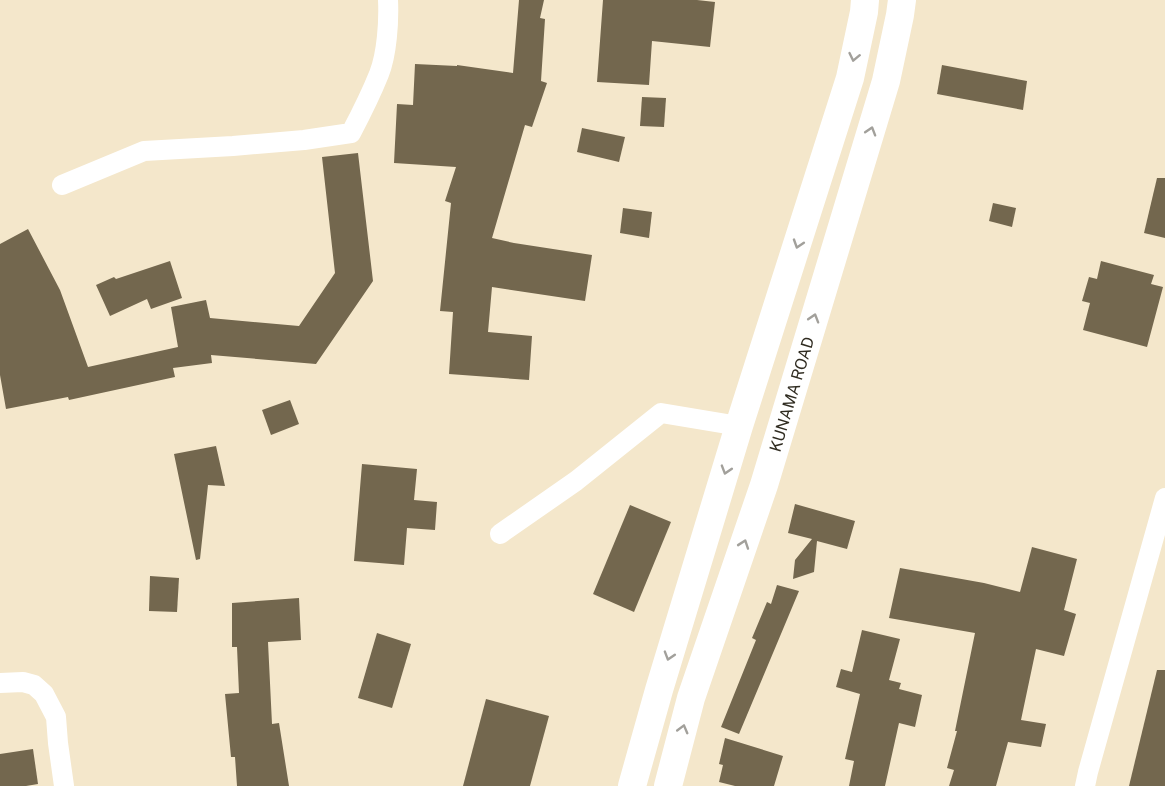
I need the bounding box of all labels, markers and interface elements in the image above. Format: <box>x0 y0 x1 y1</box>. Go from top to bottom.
one-way arrow <box>848 52 861 62</box>
one-way arrow <box>864 126 876 137</box>
one-way arrow <box>793 238 805 249</box>
one-way arrow <box>807 313 820 324</box>
street label: KUNAMA ROAD <box>765 334 818 454</box>
one-way arrow <box>720 464 733 475</box>
one-way arrow <box>736 539 749 550</box>
one-way arrow <box>664 650 676 661</box>
one-way arrow <box>676 725 688 735</box>

